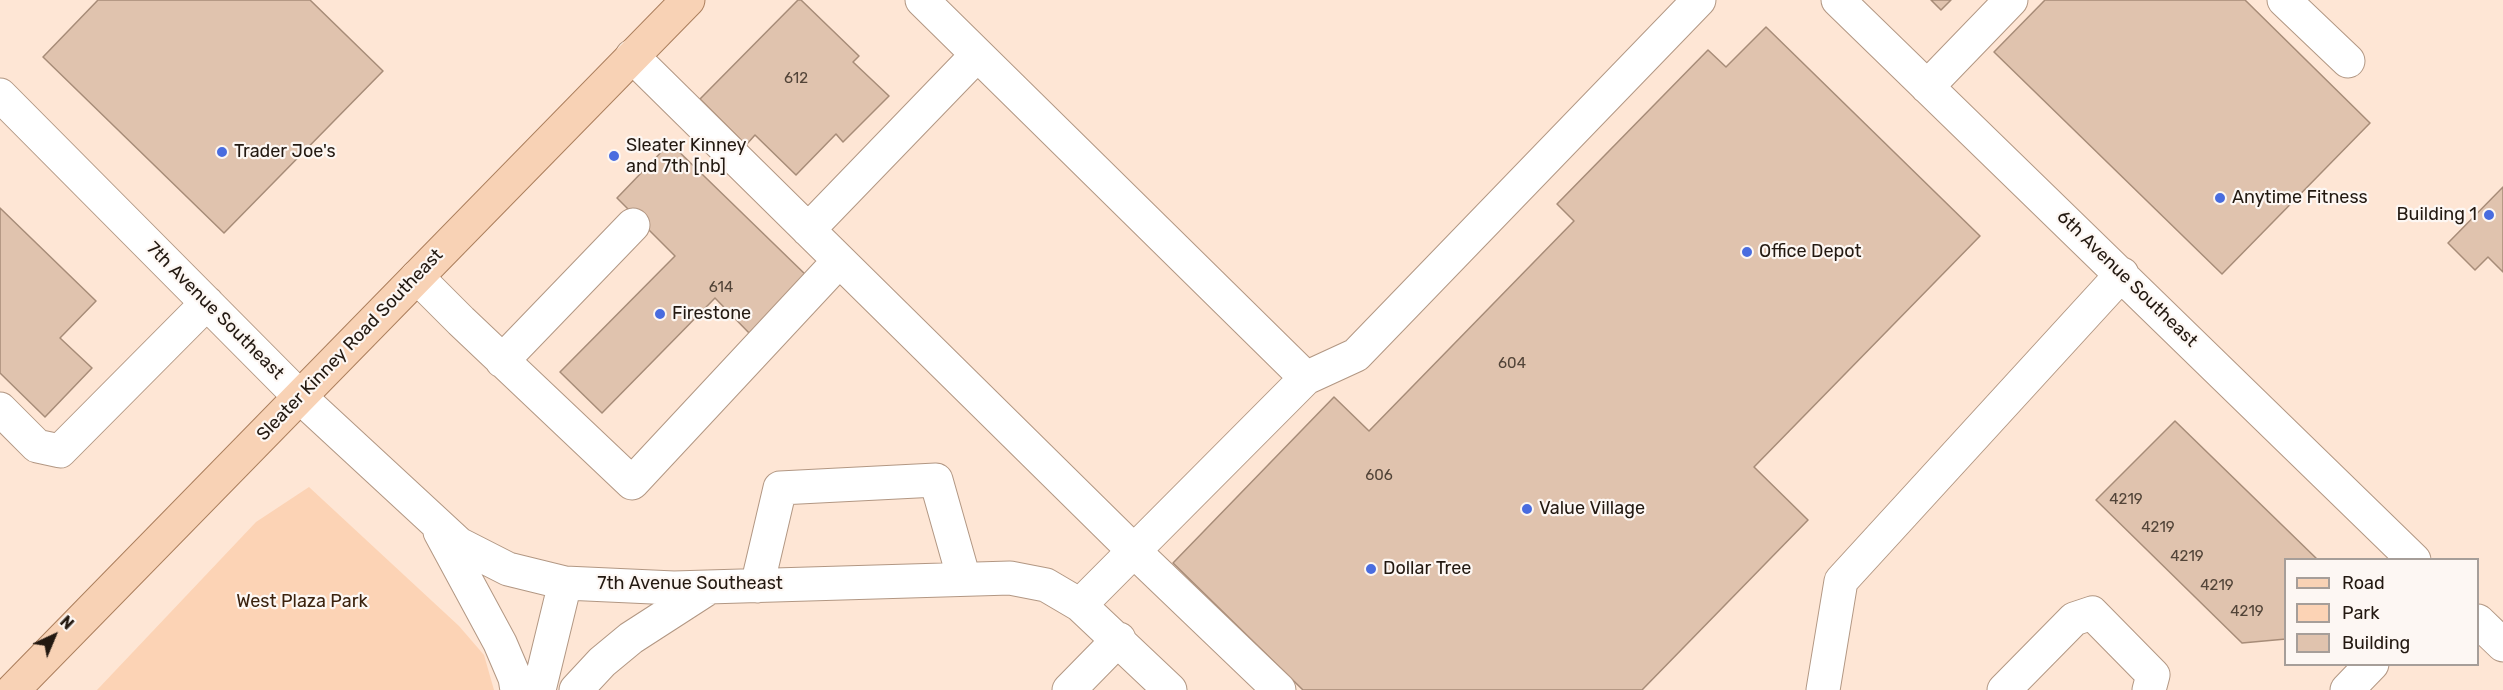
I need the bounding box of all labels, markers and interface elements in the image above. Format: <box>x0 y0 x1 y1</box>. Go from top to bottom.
house number: 612 <box>784 70 808 88</box>
place label: Sleater Kinney and 7th [nb] <box>626 135 747 178</box>
place label: Trader Joe's <box>234 141 336 163</box>
marker: Trader Joe's <box>215 145 229 159</box>
marker: Sleater Kinney and 7th [nb] <box>607 149 621 163</box>
place label: Anytime Fitness <box>2232 187 2368 209</box>
marker: Anytime Fitness <box>2213 191 2227 205</box>
place label: Building 1 <box>2397 204 2477 226</box>
street label: 6th Avenue Southeast <box>2052 206 2202 352</box>
marker: Building 1 <box>2482 208 2496 222</box>
street label: 7th Avenue Southeast <box>142 238 288 384</box>
place label: Office Depot <box>1759 241 1862 263</box>
street label: Sleater Kinney Road Southeast <box>252 244 448 446</box>
marker: Office Depot <box>1740 245 1754 259</box>
house number: 614 <box>709 279 733 297</box>
place label: Firestone <box>672 303 751 325</box>
marker: Firestone <box>653 307 667 321</box>
house number: 604 <box>1498 355 1526 373</box>
house number: 606 <box>1365 467 1393 485</box>
house number: 4219 <box>2109 491 2143 509</box>
place label: Value Village <box>1539 498 1645 520</box>
marker: Value Village <box>1520 502 1534 516</box>
house number: 4219 <box>2141 519 2175 537</box>
house number: 4219 <box>2170 548 2204 566</box>
place label: Dollar Tree <box>1383 558 1471 580</box>
legend <box>2284 558 2479 666</box>
marker: Dollar Tree <box>1364 562 1378 576</box>
text: Road <box>2342 572 2385 594</box>
street label: 7th Avenue Southeast <box>597 573 783 595</box>
house number: 4219 <box>2200 577 2234 595</box>
park label: West Plaza Park <box>236 591 368 613</box>
text: Park <box>2342 602 2379 624</box>
house number: 4219 <box>2230 603 2264 621</box>
north arrow <box>24 606 84 666</box>
text: N <box>56 612 78 634</box>
text: Building <box>2342 632 2410 654</box>

